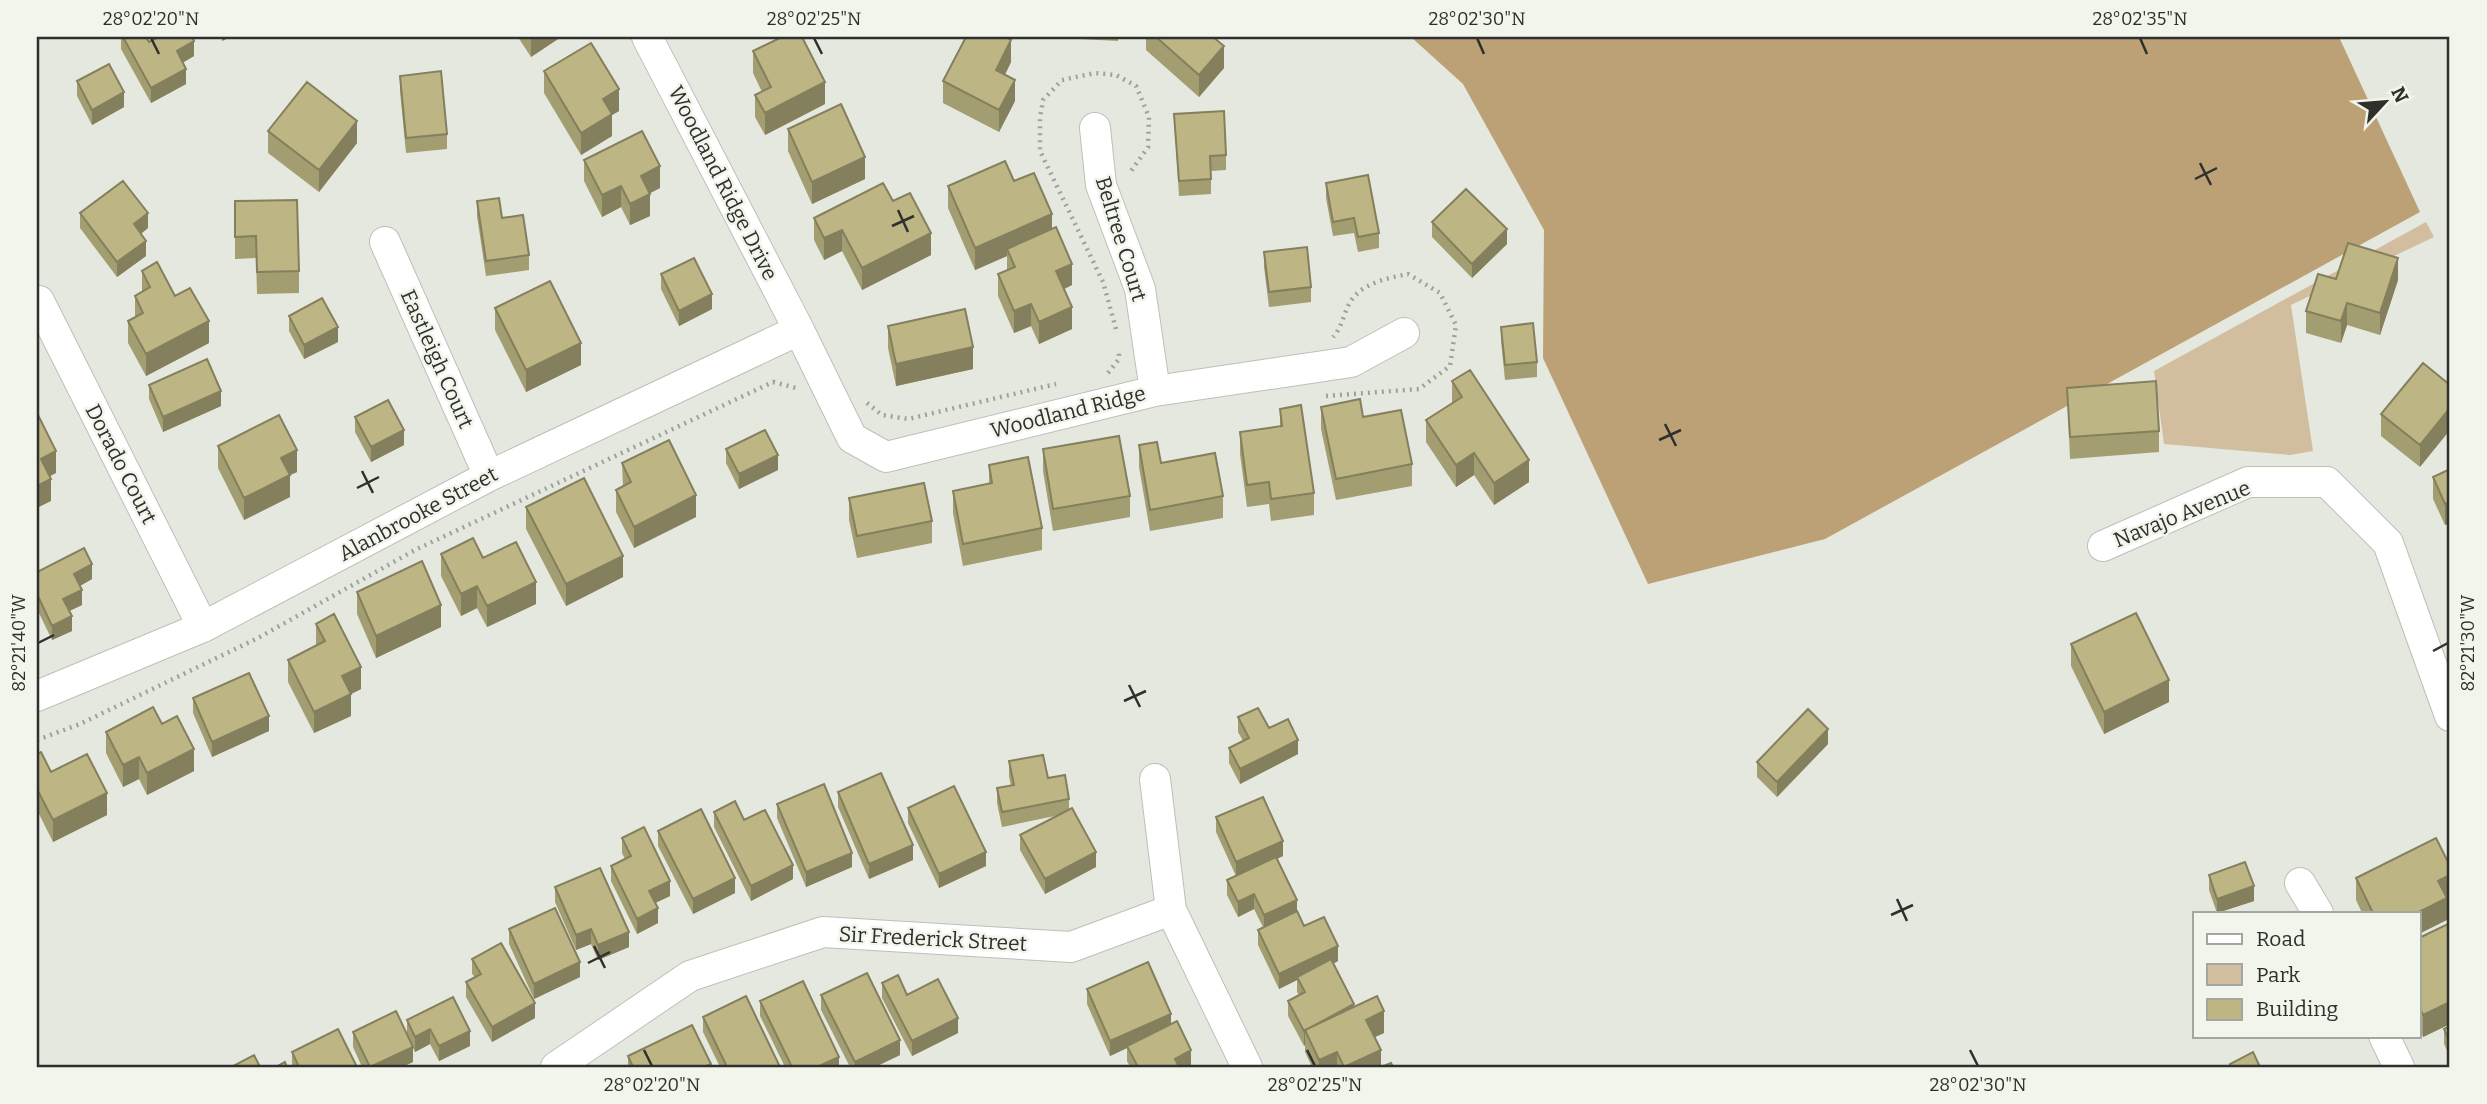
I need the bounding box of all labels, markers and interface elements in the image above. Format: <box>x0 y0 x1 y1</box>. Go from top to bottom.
text: 28°02'20"N <box>103 8 199 30</box>
text: 28°02'25"N <box>767 8 861 30</box>
text: 28°02'30"N <box>1428 8 1526 30</box>
text: 28°02'35"N <box>2092 8 2188 30</box>
north arrow <box>2350 66 2420 136</box>
street label: Woodland Ridge Drive <box>663 81 783 285</box>
text: N <box>2386 83 2414 107</box>
street label: Beltree Court <box>1090 173 1152 305</box>
street label: Eastleigh Court <box>395 286 479 433</box>
street label: Woodland Ridge <box>988 380 1148 444</box>
street label: Dorado Court <box>80 400 162 529</box>
street label: Alanbrooke Street <box>334 461 502 567</box>
street label: Navajo Avenue <box>2110 475 2254 553</box>
text: 82°21'40"W <box>8 594 30 692</box>
text: 82°21'30"W <box>2457 594 2479 692</box>
legend <box>2193 912 2420 1038</box>
street label: Sir Frederick Street <box>838 921 1028 957</box>
text: Road <box>2256 926 2305 952</box>
text: Park <box>2256 962 2300 988</box>
text: Building <box>2256 996 2339 1022</box>
text: 28°02'20"N <box>604 1074 700 1096</box>
text: 28°02'25"N <box>1268 1074 1362 1096</box>
text: 28°02'30"N <box>1929 1074 2027 1096</box>

